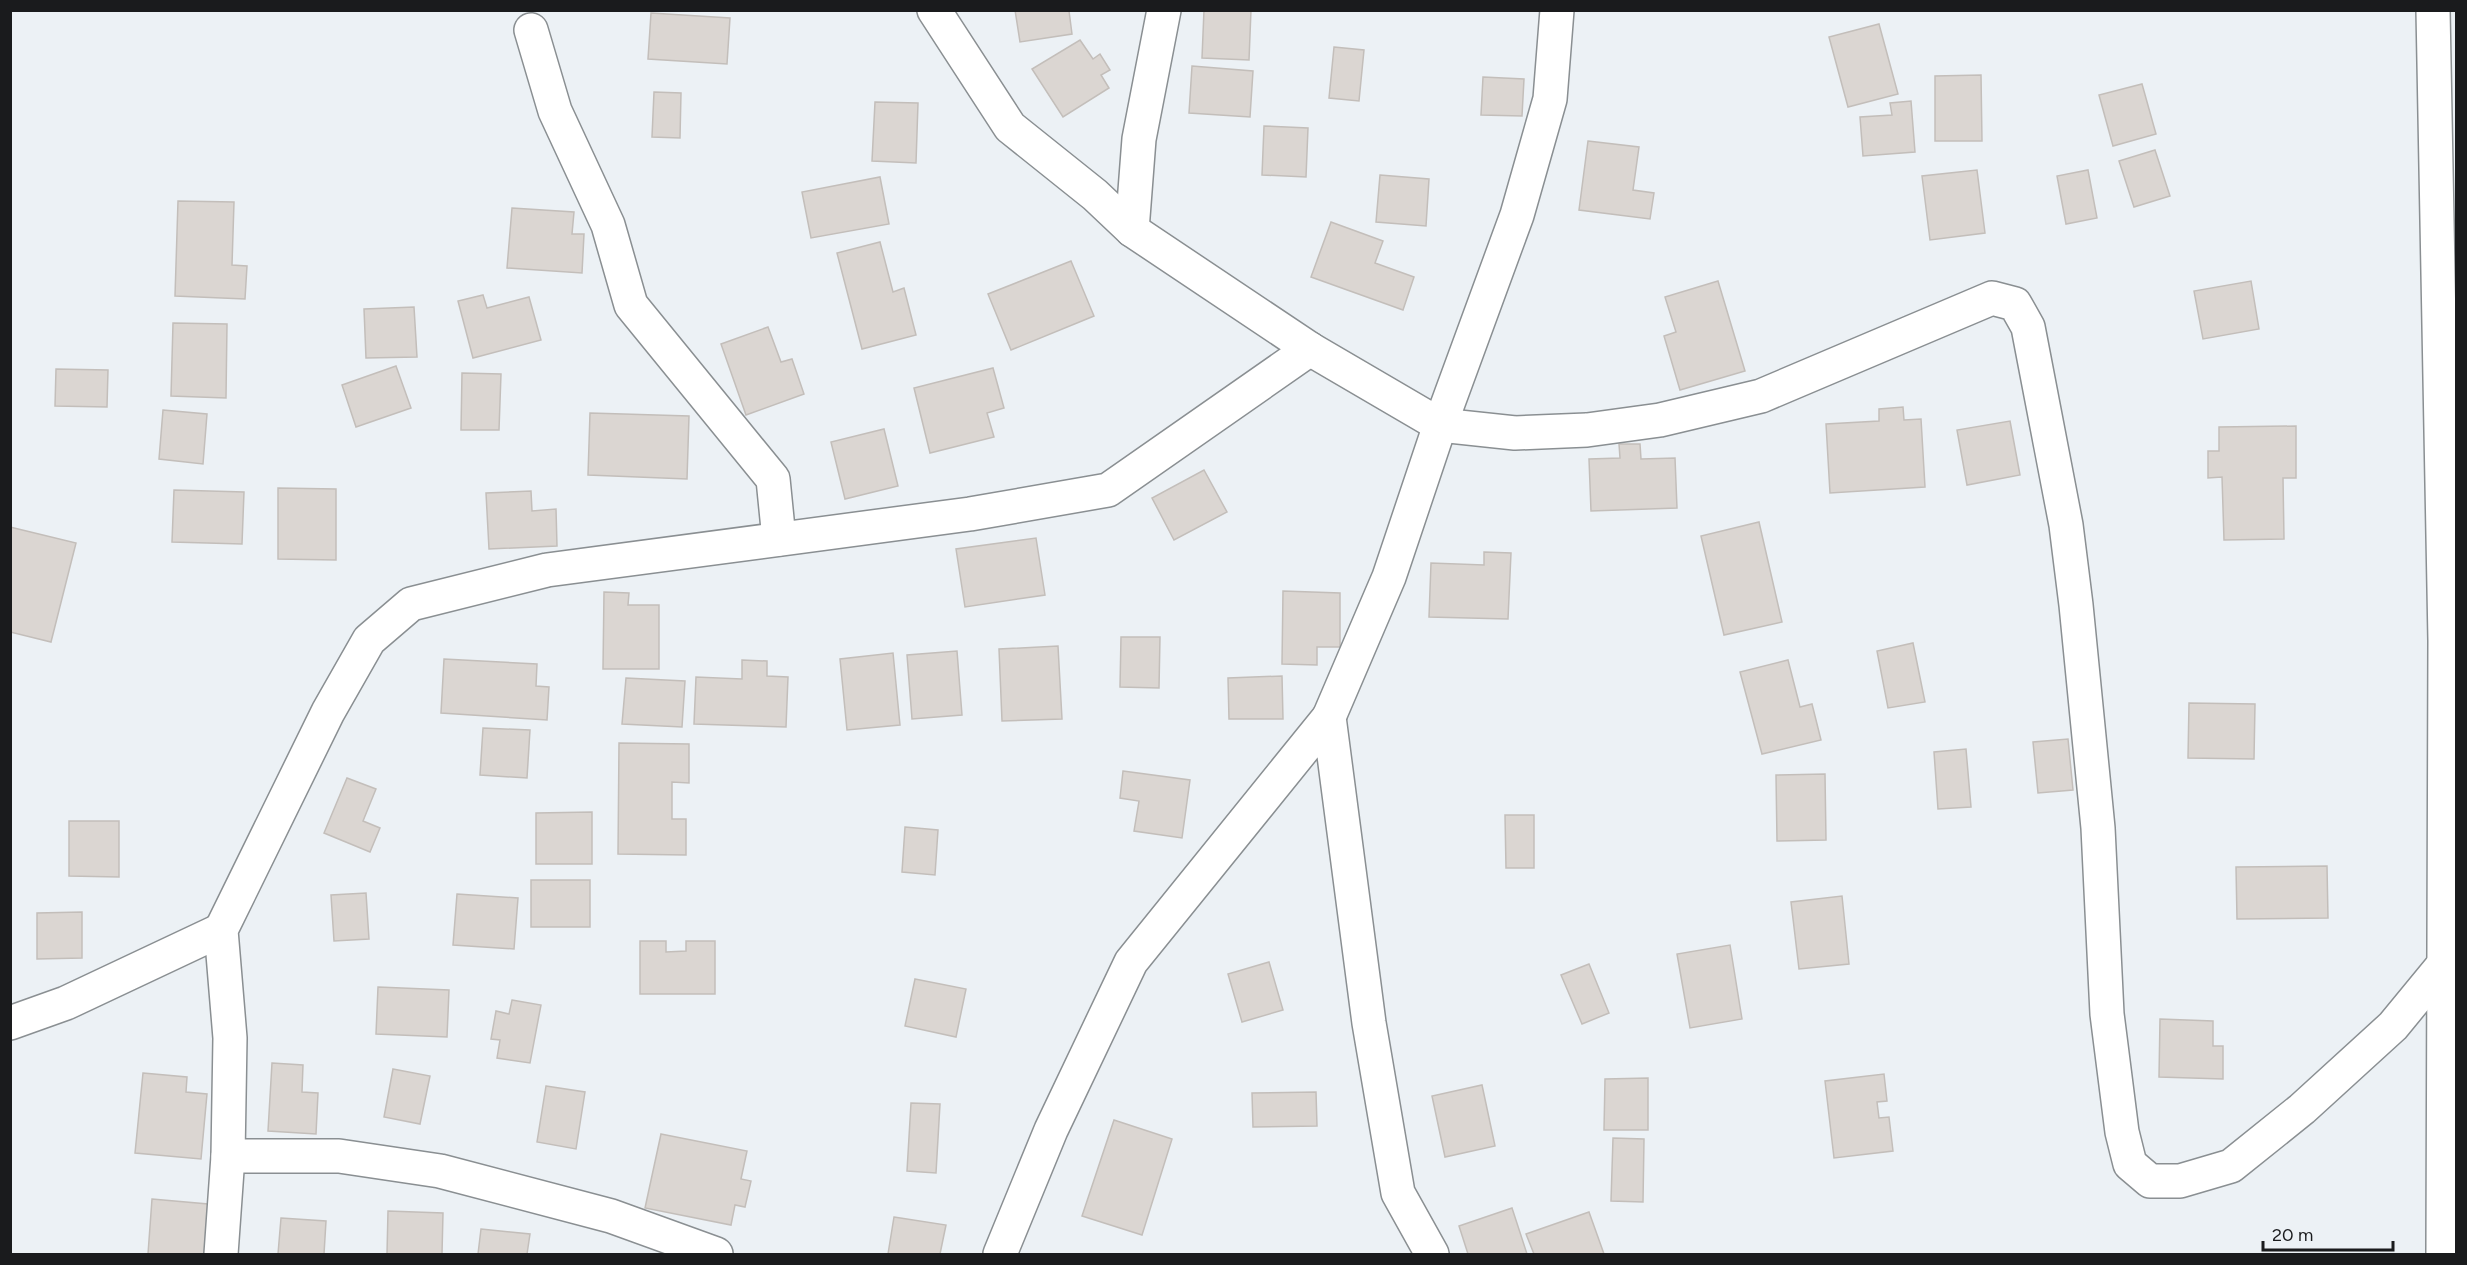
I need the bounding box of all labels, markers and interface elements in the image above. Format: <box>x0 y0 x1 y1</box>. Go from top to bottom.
scale bar <box>2263 1214 2394 1252</box>
text: 20 m <box>2272 1224 2313 1246</box>

